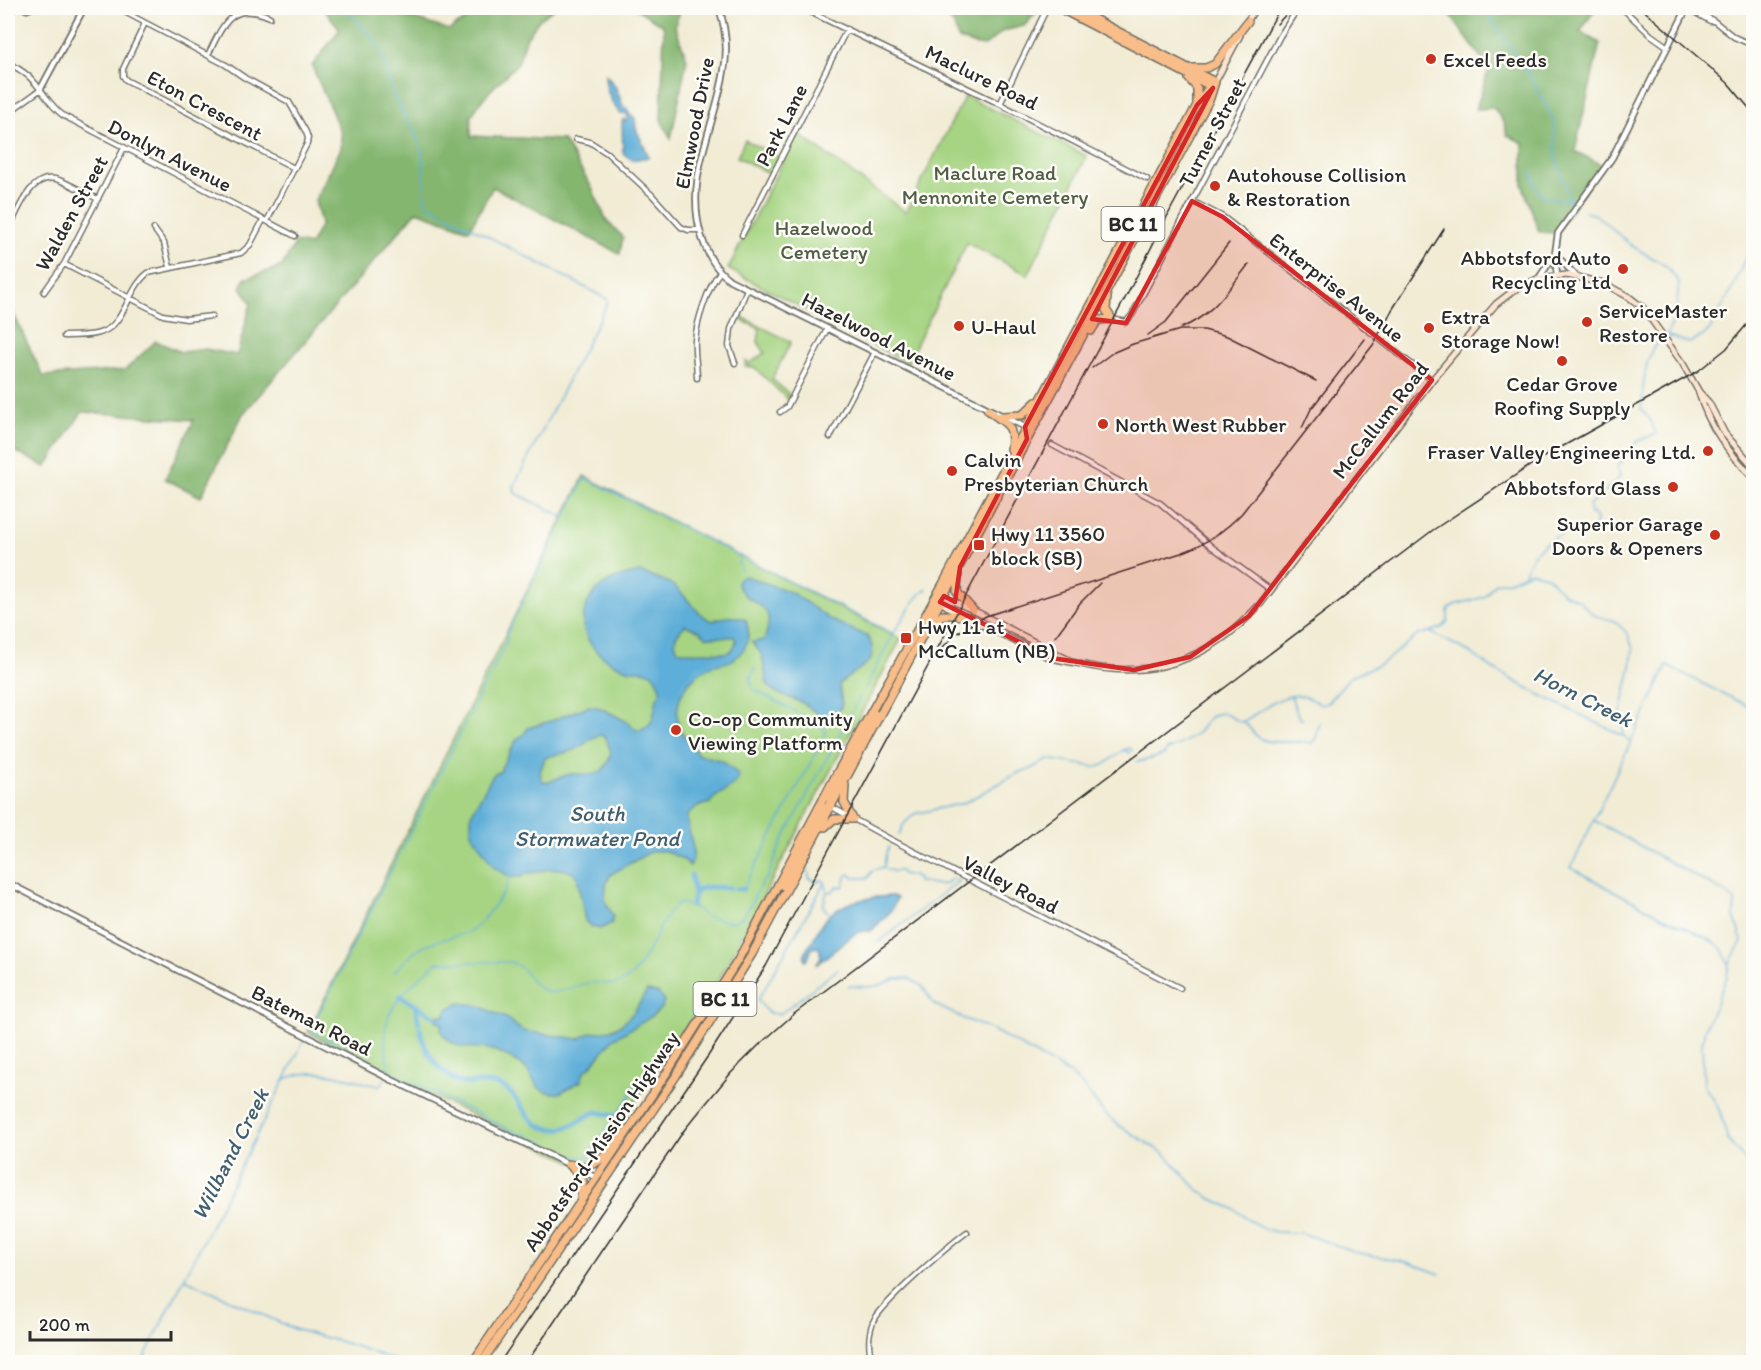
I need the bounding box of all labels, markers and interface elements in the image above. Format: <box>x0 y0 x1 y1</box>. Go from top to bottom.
street label: Maclure Road <box>921 39 1043 115</box>
place label: Excel Feeds <box>1443 47 1547 72</box>
marker: Excel Feeds <box>1424 52 1438 66</box>
street label: Elmwood Drive <box>669 55 719 191</box>
street label: Eton Crescent <box>143 64 267 146</box>
street label: Turner Street <box>1173 73 1251 191</box>
street label: Park Lane <box>750 80 812 170</box>
street label: Donlyn Avenue <box>104 113 236 197</box>
street label: Walden Street <box>29 151 113 275</box>
park label: Maclure Road Mennonite Cemetery <box>902 160 1089 209</box>
place label: Autohouse Collision & Restoration <box>1227 162 1407 211</box>
marker: Autohouse Collision & Restoration <box>1208 179 1222 193</box>
road number: BC 11 <box>1102 207 1164 241</box>
park label: Hazelwood Cemetery <box>775 215 874 264</box>
street label: Enterprise Avenue <box>1265 227 1409 347</box>
place label: Abbotsford Auto Recycling Ltd <box>1461 245 1611 294</box>
marker: Abbotsford Auto Recycling Ltd <box>1616 262 1630 276</box>
street label: Hazelwood Avenue <box>798 286 960 386</box>
place label: ServiceMaster Restore <box>1599 298 1728 347</box>
place label: Extra Storage Now! <box>1441 304 1560 353</box>
place label: U-Haul <box>971 314 1036 339</box>
marker: ServiceMaster Restore <box>1580 315 1594 329</box>
marker: U-Haul <box>952 319 966 333</box>
marker: Extra Storage Now! <box>1422 321 1436 335</box>
marker: Cedar Grove Roofing Supply <box>1555 354 1569 368</box>
street label: McCallum Road <box>1326 356 1434 484</box>
place label: Cedar Grove Roofing Supply <box>1494 371 1630 420</box>
place label: North West Rubber <box>1115 412 1286 437</box>
marker: North West Rubber <box>1096 417 1110 431</box>
place label: Fraser Valley Engineering Ltd. <box>1427 439 1696 464</box>
marker: Fraser Valley Engineering Ltd. <box>1701 444 1715 458</box>
place label: Calvin Presbyterian Church <box>964 447 1148 496</box>
marker: Calvin Presbyterian Church <box>945 464 959 478</box>
place label: Abbotsford Glass <box>1504 475 1661 500</box>
marker: Abbotsford Glass <box>1666 480 1680 494</box>
place label: Superior Garage Doors & Openers <box>1551 511 1703 560</box>
place label: Hwy 11 3560 block (SB) <box>991 521 1105 570</box>
marker: Superior Garage Doors & Openers <box>1708 528 1722 542</box>
marker: Hwy 11 3560 block (SB) <box>972 538 986 552</box>
place label: Hwy 11 at McCallum (NB) <box>918 614 1056 663</box>
marker: Hwy 11 at McCallum (NB) <box>899 631 913 645</box>
water label: Horn Creek <box>1529 661 1638 734</box>
place label: Co-op Community Viewing Platform <box>688 706 853 755</box>
marker: Co-op Community Viewing Platform <box>669 723 683 737</box>
water label: South Stormwater Pond <box>515 800 681 852</box>
street label: Valley Road <box>959 849 1064 919</box>
street label: Bateman Road <box>248 979 377 1061</box>
road number: BC 11 <box>694 982 756 1016</box>
street label: Abbotsford-Mission Highway <box>518 1026 684 1256</box>
water label: Willband Creek <box>185 1082 275 1224</box>
scale bar <box>30 1304 171 1342</box>
text: 200 m <box>39 1314 90 1336</box>

